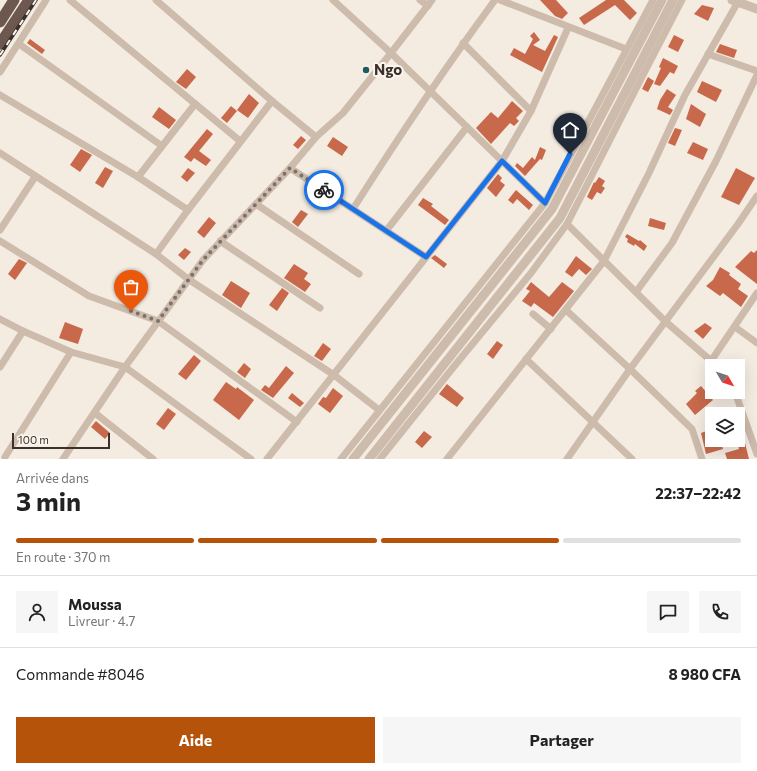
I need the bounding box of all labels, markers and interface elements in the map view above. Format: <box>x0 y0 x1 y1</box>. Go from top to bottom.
place label: Ngo <box>374 60 402 78</box>
marker: Ngo <box>361 65 371 75</box>
pin <box>553 113 587 154</box>
icon: home <box>559 119 581 141</box>
courier <box>304 170 344 210</box>
icon: bike <box>313 179 335 201</box>
pin <box>114 270 148 311</box>
icon: bag <box>120 276 142 298</box>
north arrow <box>705 359 745 399</box>
map controls <box>705 359 745 447</box>
button: layers <box>705 407 745 447</box>
scale bar <box>12 431 110 450</box>
text: 100 m <box>18 433 49 446</box>
text: Arrivée dans <box>16 470 89 486</box>
text: 22:37–22:42 <box>655 484 741 502</box>
text: 3 min <box>16 485 81 516</box>
text: En route · 370 m <box>16 549 110 565</box>
button: person <box>16 591 58 633</box>
button: chat <box>647 591 689 633</box>
button: phone <box>699 591 741 633</box>
text: Moussa <box>68 595 122 613</box>
text: Livreur · 4.7 <box>68 613 135 629</box>
text: Commande #8046 <box>16 665 145 683</box>
text: 8 980 CFA <box>668 665 741 683</box>
button: Aide <box>16 717 375 763</box>
button: Partager <box>383 717 741 763</box>

